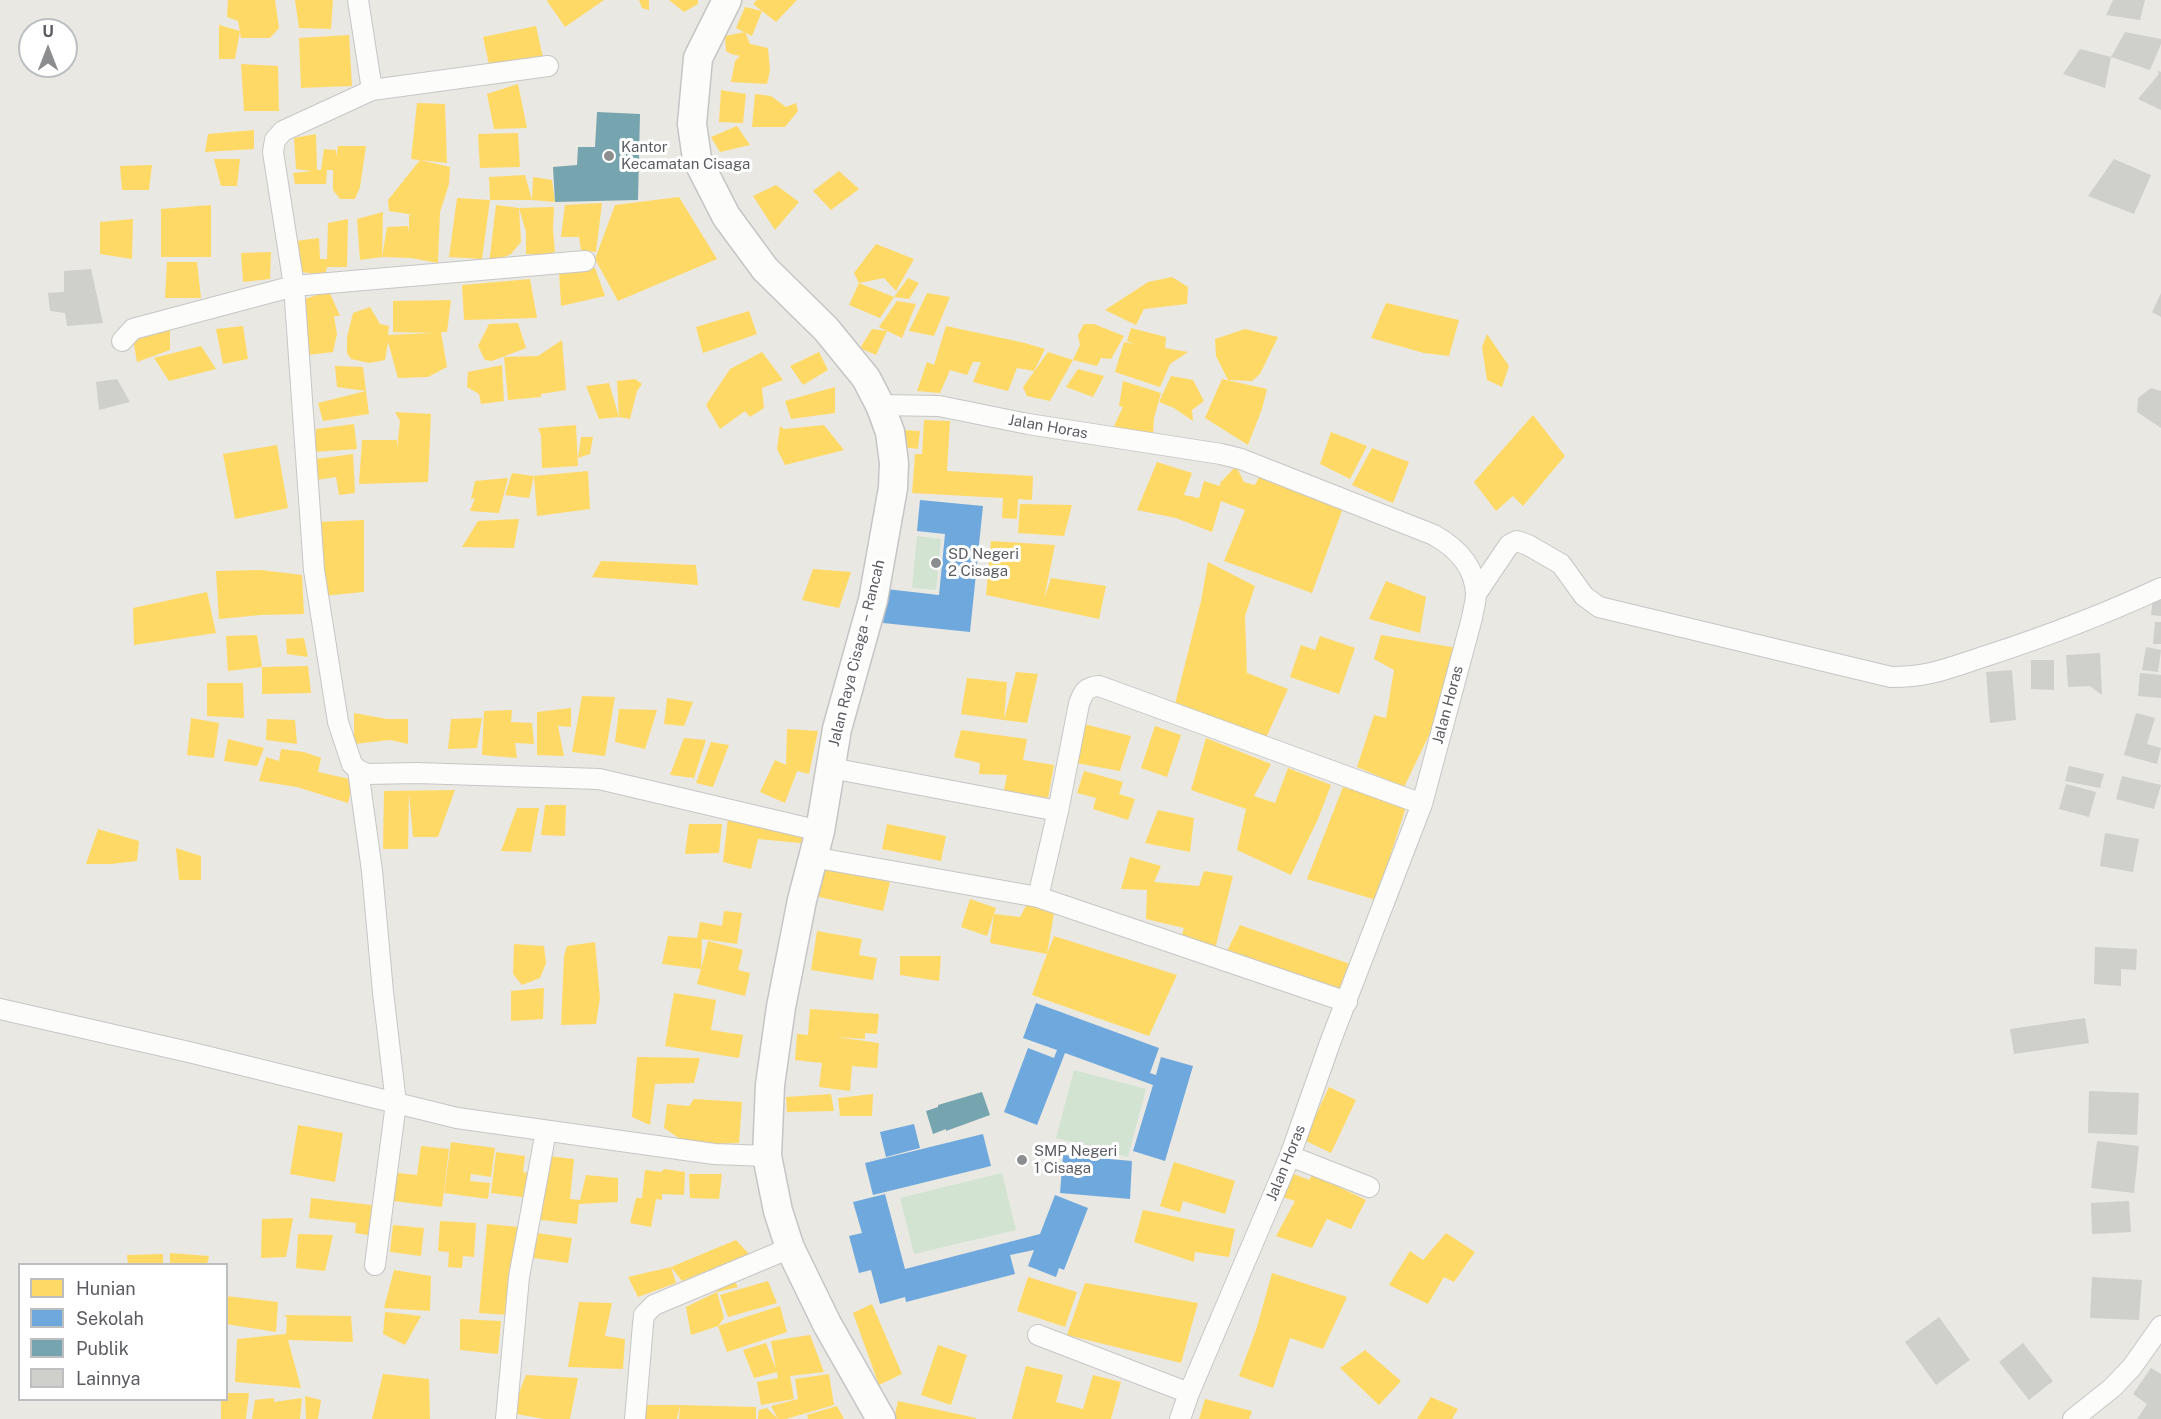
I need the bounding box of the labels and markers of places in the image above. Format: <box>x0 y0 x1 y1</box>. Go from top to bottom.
place label: Kantor Kecamatan Cisaga <box>621 138 750 173</box>
marker: Kantor Kecamatan Cisaga <box>602 149 616 163</box>
place label: SD Negeri 2 Cisaga <box>948 545 1019 580</box>
marker: SD Negeri 2 Cisaga <box>929 556 943 570</box>
place label: SMP Negeri 1 Cisaga <box>1034 1142 1117 1177</box>
marker: SMP Negeri 1 Cisaga <box>1015 1153 1029 1167</box>

